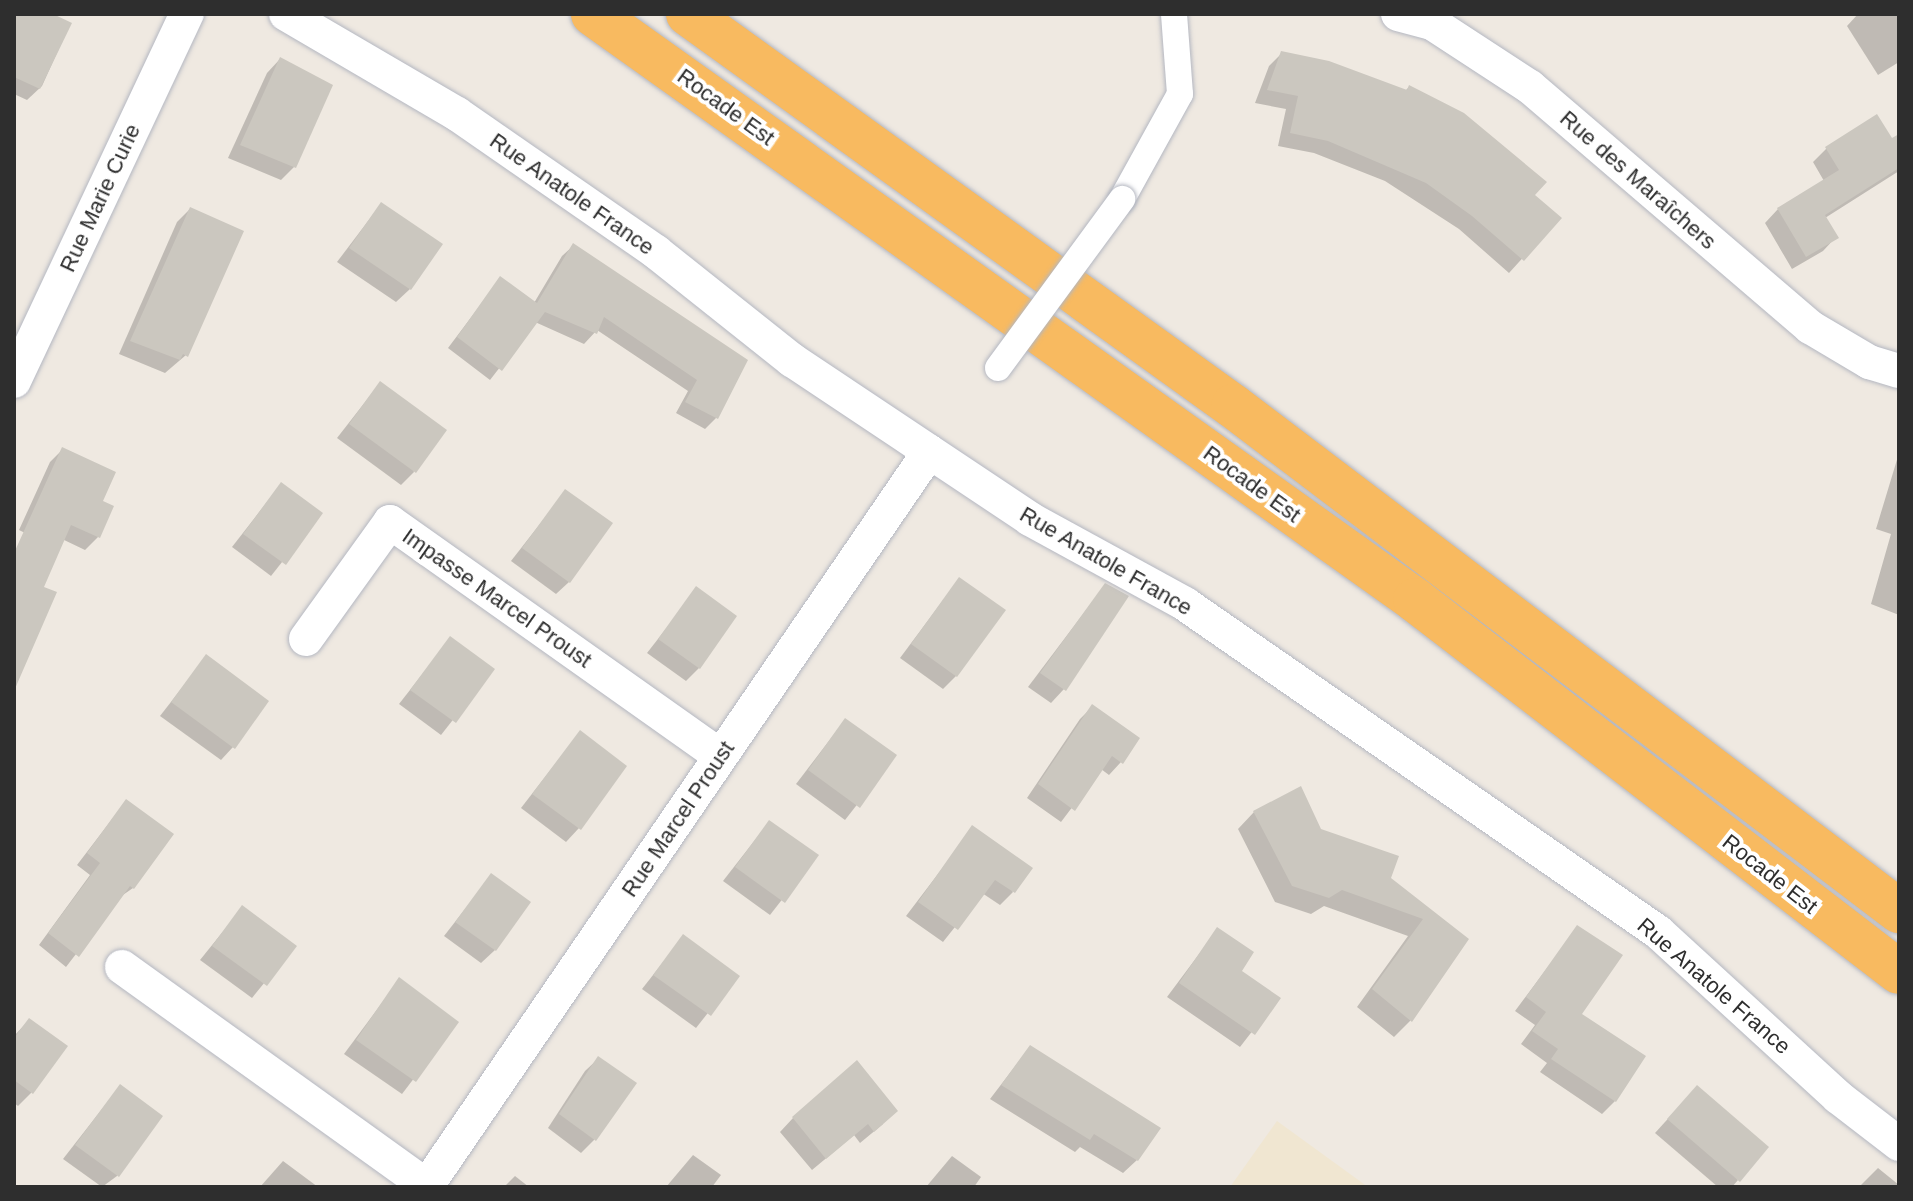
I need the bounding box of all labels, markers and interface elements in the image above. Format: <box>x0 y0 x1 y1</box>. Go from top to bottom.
street label: Rocade Est <box>672 63 780 151</box>
street label: Rue des Maraîchers <box>1555 105 1721 255</box>
street label: Rue Marie Curie <box>54 120 146 276</box>
street label: Rue Anatole France <box>484 127 660 261</box>
street label: Rocade Est <box>1198 440 1306 528</box>
street label: Rue Anatole France <box>1015 501 1197 621</box>
street label: Impasse Marcel Proust <box>397 523 597 673</box>
street label: Rue Marcel Proust <box>616 736 740 902</box>
street label: Rocade Est <box>1717 829 1823 919</box>
street label: Rue Anatole France <box>1632 912 1796 1060</box>

